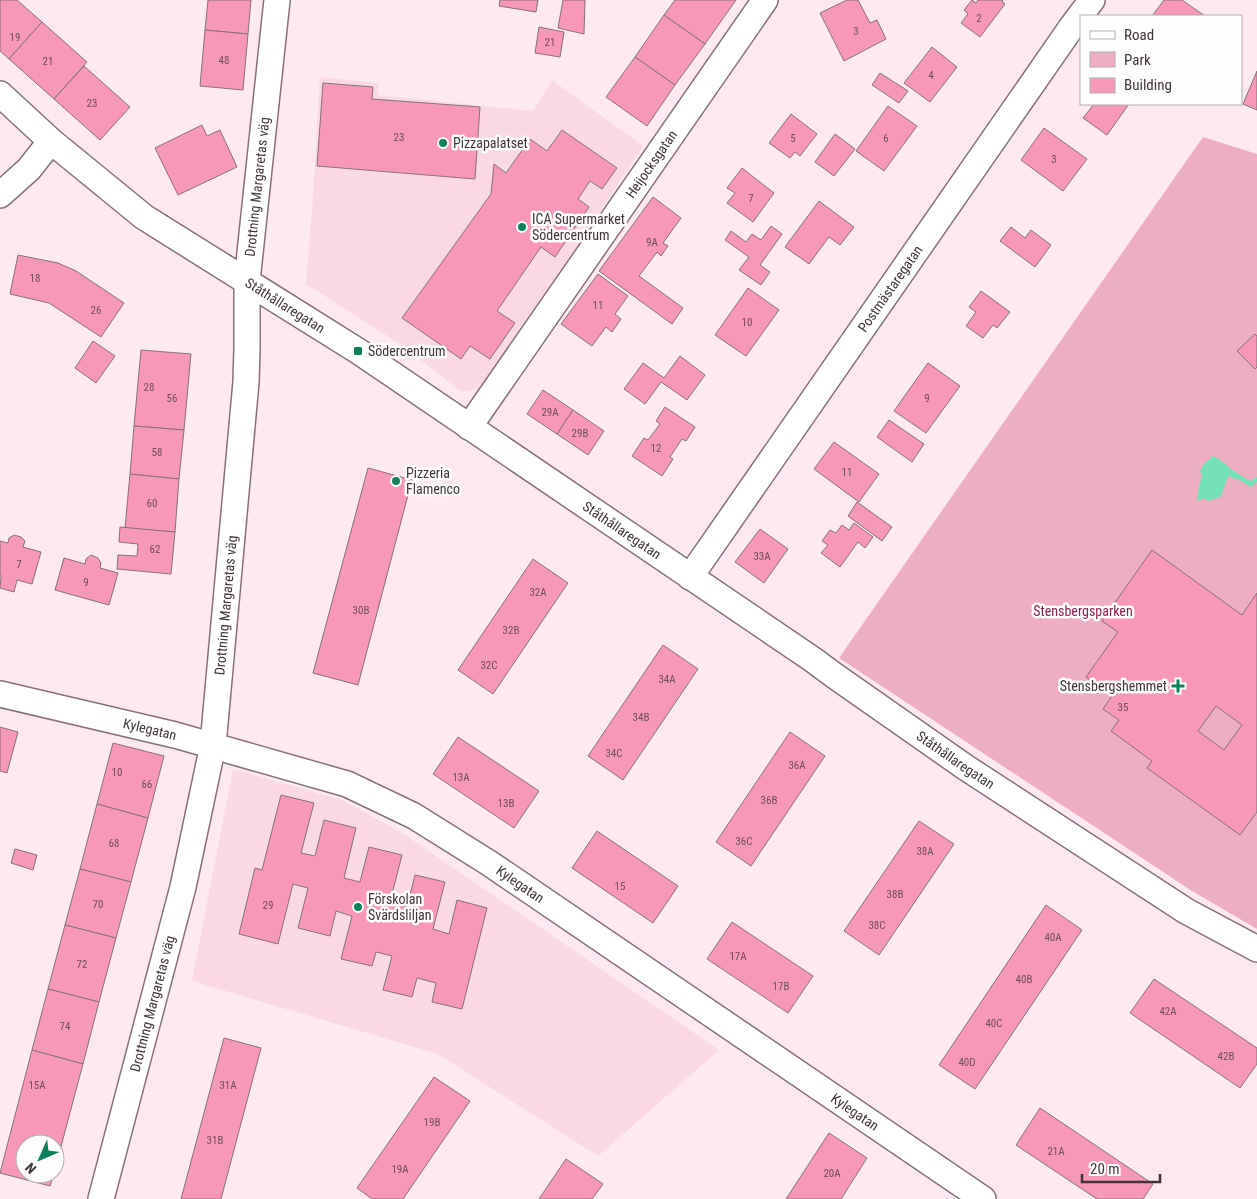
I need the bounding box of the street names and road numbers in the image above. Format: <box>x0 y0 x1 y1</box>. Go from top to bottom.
street label: Drottning Margaretas väg <box>242 116 272 257</box>
street label: Heijocksgatan <box>622 127 680 201</box>
street label: Postmästaregatan <box>855 242 926 335</box>
street label: Ståthållaregatan <box>242 274 328 336</box>
street label: Ståthållaregatan <box>580 498 664 562</box>
street label: Drottning Margaretas väg <box>211 535 240 676</box>
street label: Kylegatan <box>122 715 178 743</box>
street label: Ståthållaregatan <box>913 728 998 792</box>
street label: Kylegatan <box>493 862 547 906</box>
street label: Drottning Margaretas väg <box>127 934 178 1073</box>
street label: Kylegatan <box>828 1090 882 1134</box>

